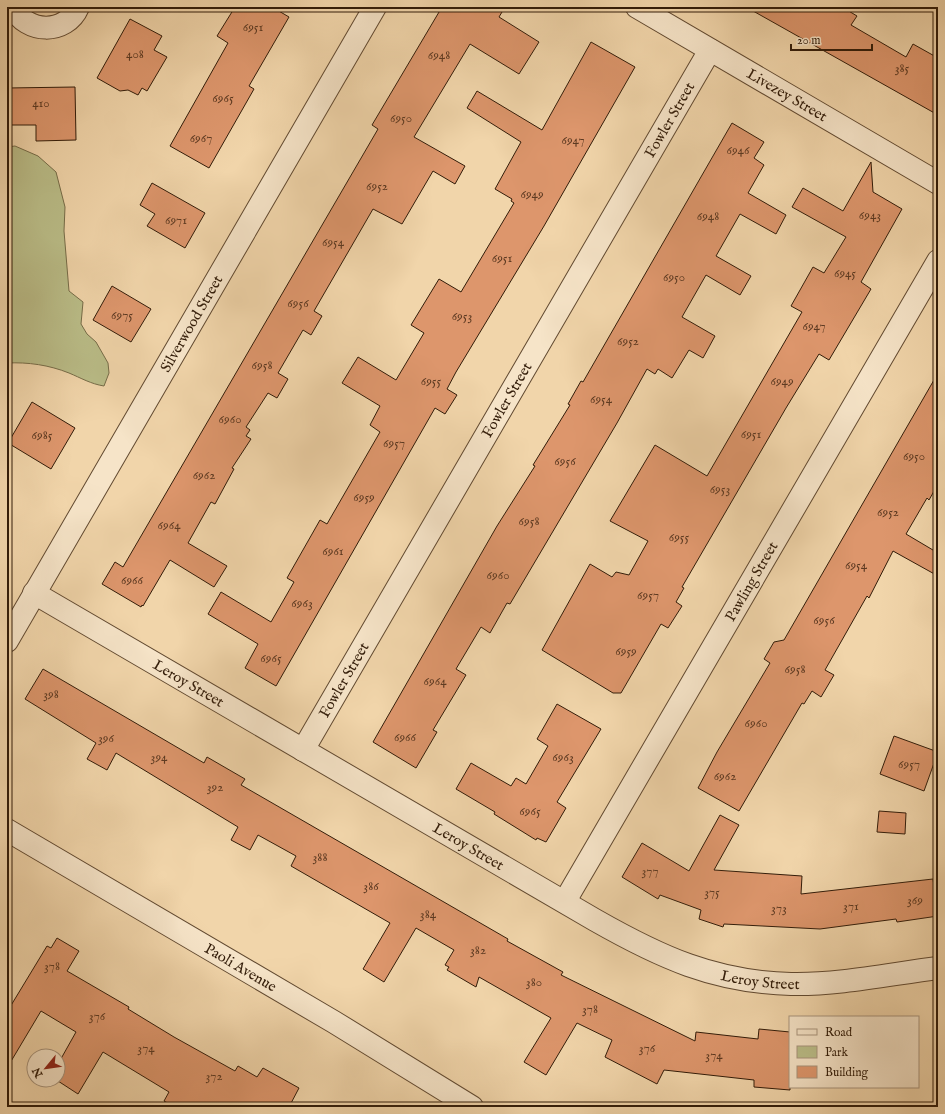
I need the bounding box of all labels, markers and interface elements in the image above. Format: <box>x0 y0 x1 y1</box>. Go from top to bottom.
house number: 6951 <box>243 19 264 36</box>
scale bar <box>791 26 872 52</box>
text: 20 m <box>797 33 820 48</box>
house number: 408 <box>126 46 144 63</box>
house number: 6948 <box>428 47 450 64</box>
house number: 385 <box>895 60 910 77</box>
street label: Livezey Street <box>744 64 831 126</box>
street label: Fowler Street <box>640 79 699 161</box>
house number: 6965 <box>212 90 234 107</box>
house number: 410 <box>32 95 50 112</box>
house number: 6950 <box>390 110 412 127</box>
house number: 6967 <box>190 130 212 147</box>
house number: 6947 <box>561 132 585 149</box>
house number: 6946 <box>727 142 750 159</box>
house number: 6952 <box>366 178 388 195</box>
house number: 6949 <box>520 186 544 203</box>
house number: 6943 <box>859 207 881 224</box>
house number: 6948 <box>697 208 719 225</box>
house number: 6971 <box>165 212 187 229</box>
house number: 6954 <box>322 234 345 251</box>
house number: 6951 <box>492 250 513 267</box>
house number: 6945 <box>834 265 856 282</box>
house number: 6950 <box>663 269 685 286</box>
street label: Silverwood Street <box>156 272 227 376</box>
house number: 6956 <box>287 295 309 312</box>
house number: 6975 <box>111 307 133 324</box>
house number: 6953 <box>452 308 473 325</box>
house number: 6947 <box>802 318 826 335</box>
house number: 6952 <box>617 333 639 350</box>
house number: 6958 <box>252 357 272 374</box>
street label: Fowler Street <box>477 359 536 441</box>
house number: 6955 <box>421 373 442 390</box>
house number: 6949 <box>770 373 794 390</box>
house number: 6954 <box>590 391 613 408</box>
house number: 6960 <box>218 411 242 428</box>
house number: 6951 <box>741 426 762 443</box>
house number: 6985 <box>32 427 53 444</box>
house number: 6957 <box>383 435 405 452</box>
house number: 6950 <box>903 448 925 465</box>
house number: 6956 <box>554 453 576 470</box>
house number: 6962 <box>193 467 215 484</box>
house number: 6953 <box>710 481 731 498</box>
house number: 6959 <box>353 489 375 506</box>
house number: 6952 <box>877 504 899 521</box>
house number: 6958 <box>519 513 539 530</box>
house number: 6964 <box>157 517 181 534</box>
house number: 6955 <box>669 529 690 546</box>
street label: Pawling Street <box>721 538 782 625</box>
house number: 6961 <box>322 543 344 560</box>
house number: 6954 <box>845 557 868 574</box>
house number: 6960 <box>486 567 510 584</box>
house number: 6966 <box>121 572 144 589</box>
house number: 6957 <box>637 587 659 604</box>
house number: 6963 <box>291 595 313 612</box>
house number: 6956 <box>813 612 835 629</box>
street label: Fowler Street <box>314 639 373 721</box>
house number: 6959 <box>615 643 637 660</box>
house number: 6965 <box>260 650 282 667</box>
street label: Leroy Street <box>150 655 228 711</box>
house number: 6958 <box>785 661 805 678</box>
house number: 6964 <box>423 673 447 690</box>
house number: 398 <box>43 686 59 703</box>
house number: 6960 <box>744 715 768 732</box>
house number: 6966 <box>394 729 417 746</box>
house number: 396 <box>98 730 115 747</box>
house number: 394 <box>151 749 168 766</box>
house number: 6963 <box>552 749 574 766</box>
house number: 6957 <box>898 756 920 773</box>
house number: 6962 <box>714 768 736 785</box>
house number: 392 <box>207 779 223 796</box>
house number: 6965 <box>519 803 541 820</box>
street label: Leroy Street <box>430 818 508 874</box>
house number: 388 <box>312 849 328 866</box>
house number: 377 <box>641 863 659 880</box>
house number: 386 <box>363 878 379 895</box>
house number: 375 <box>704 884 720 901</box>
house number: 369 <box>907 892 923 909</box>
house number: 371 <box>843 898 859 915</box>
house number: 373 <box>771 900 787 917</box>
house number: 384 <box>420 906 437 923</box>
street label: Paoli Avenue <box>201 939 280 996</box>
house number: 382 <box>470 942 486 959</box>
house number: 378 <box>44 958 60 975</box>
street label: Leroy Street <box>719 966 800 994</box>
house number: 380 <box>526 974 542 991</box>
house number: 378 <box>582 1001 598 1018</box>
house number: 376 <box>89 1008 106 1025</box>
legend <box>789 1016 919 1088</box>
text: Road <box>825 1025 853 1040</box>
house number: 374 <box>137 1040 155 1057</box>
house number: 376 <box>639 1040 656 1057</box>
text: Park <box>825 1045 848 1060</box>
house number: 374 <box>705 1047 723 1064</box>
north arrow <box>26 1048 66 1088</box>
text: N <box>29 1064 47 1081</box>
text: Building <box>825 1065 869 1080</box>
house number: 372 <box>205 1068 223 1085</box>

